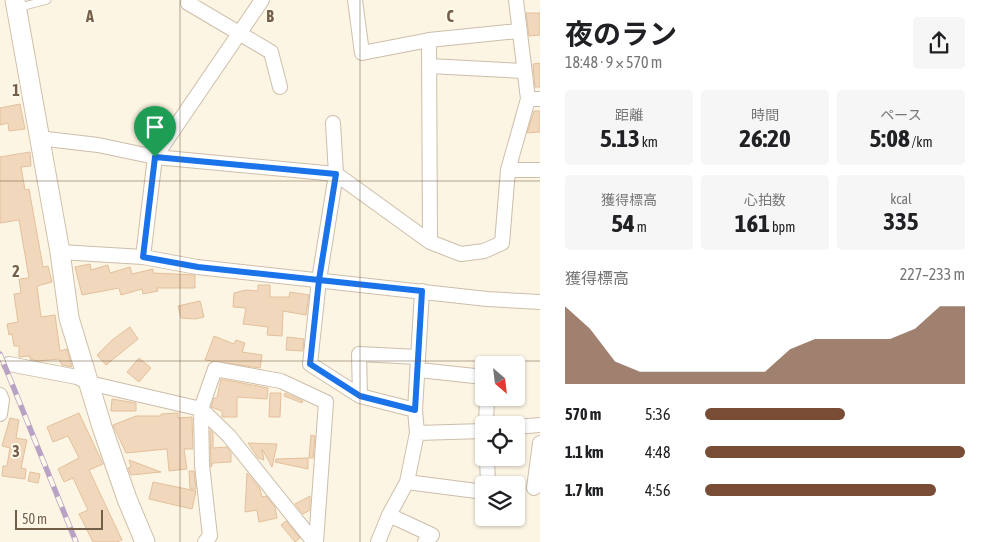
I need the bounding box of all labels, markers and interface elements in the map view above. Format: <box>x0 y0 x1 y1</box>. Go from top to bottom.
text: A <box>85 7 94 25</box>
text: B <box>266 7 274 25</box>
text: C <box>446 7 454 25</box>
button: share <box>913 17 965 69</box>
text: 夜のラン <box>565 18 677 50</box>
text: 18:48 · 9 × 570 m <box>565 53 662 71</box>
text: 1 <box>12 81 20 99</box>
pin <box>134 106 176 157</box>
text: 距離 <box>615 107 643 123</box>
text: 時間 <box>751 107 779 123</box>
text: ペース <box>880 107 922 123</box>
icon: arrive <box>141 113 169 141</box>
text: 5.13 <box>600 124 640 152</box>
text: 26:20 <box>739 124 791 152</box>
text: 5:08 <box>869 124 910 152</box>
text: km <box>640 134 658 150</box>
text: /km <box>910 134 933 150</box>
text: kcal <box>890 191 912 207</box>
text: 獲得標高 <box>601 192 657 208</box>
text: 心拍数 <box>744 192 786 208</box>
text: 335 <box>883 207 919 235</box>
text: 54 <box>611 209 635 237</box>
text: 161 <box>735 209 770 237</box>
text: m <box>635 219 647 235</box>
text: bpm <box>770 219 795 235</box>
text: 2 <box>12 262 20 280</box>
text: 227–233 m <box>900 265 965 283</box>
text: 獲得標高 <box>565 269 629 287</box>
north arrow <box>475 356 525 406</box>
map controls <box>475 356 525 526</box>
text: 570 m <box>565 405 601 423</box>
text: 5:36 <box>645 405 670 423</box>
button: locate <box>475 416 525 466</box>
text: 3 <box>12 442 20 460</box>
text: 1.1 km <box>565 443 604 461</box>
text: 4:48 <box>645 443 670 461</box>
button: layers <box>475 476 525 526</box>
text: 1.7 km <box>565 481 604 499</box>
text: 4:56 <box>645 481 670 499</box>
scale bar <box>15 507 102 530</box>
text: 50 m <box>22 511 47 527</box>

